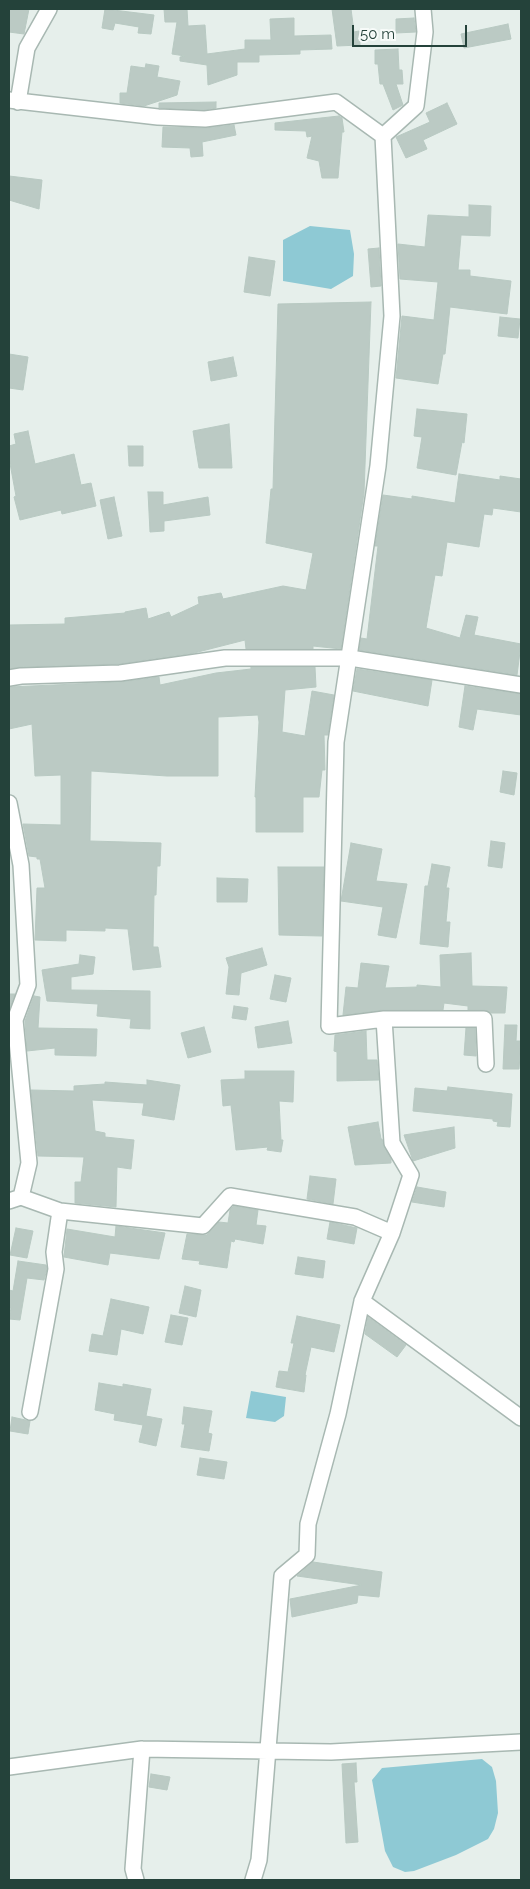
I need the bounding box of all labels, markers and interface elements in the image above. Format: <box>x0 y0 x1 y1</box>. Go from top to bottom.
scale bar <box>355 15 470 47</box>
text: 50 m <box>360 25 395 43</box>

